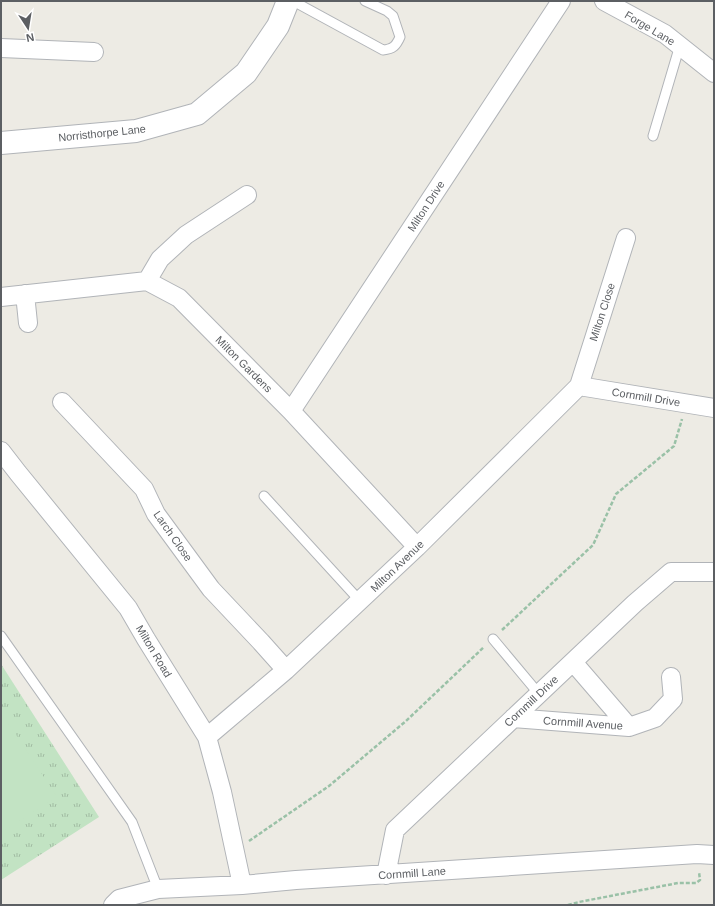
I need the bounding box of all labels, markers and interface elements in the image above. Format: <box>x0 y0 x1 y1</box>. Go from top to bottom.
north arrow <box>8 8 48 48</box>
street label: Forge Lane <box>623 8 677 48</box>
text: N <box>25 31 35 44</box>
street label: Norristhorpe Lane <box>58 122 146 144</box>
street label: Milton Drive <box>405 178 447 234</box>
street label: Milton Close <box>587 281 617 343</box>
street label: Milton Gardens <box>213 333 275 395</box>
street label: Cornmill Drive <box>611 386 681 408</box>
street label: Larch Close <box>151 509 195 563</box>
street label: Milton Avenue <box>368 538 426 594</box>
street label: Milton Road <box>134 623 174 679</box>
street label: Cornmill Drive <box>502 673 560 729</box>
street label: Cornmill Avenue <box>543 714 623 732</box>
street label: Cornmill Lane <box>378 865 446 881</box>

